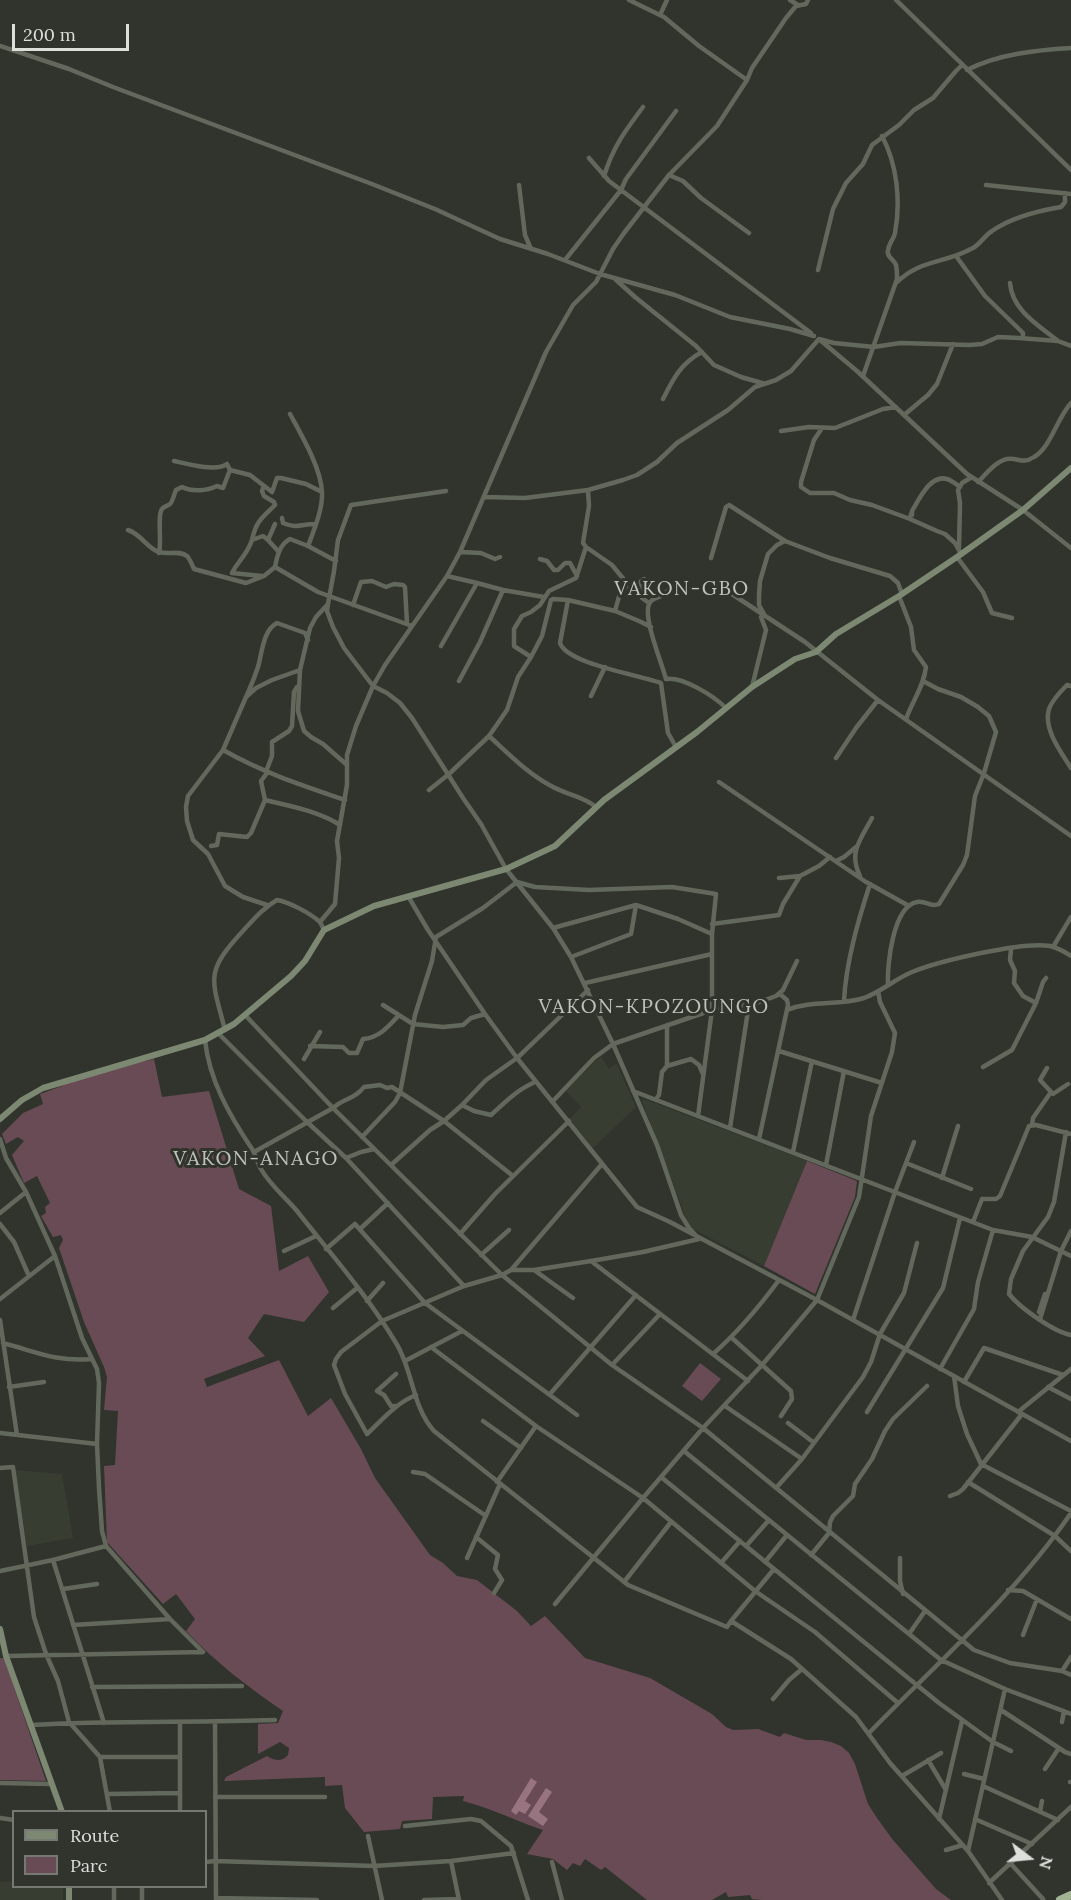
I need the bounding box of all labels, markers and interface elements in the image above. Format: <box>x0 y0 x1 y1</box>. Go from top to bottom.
scale bar <box>15 12 132 50</box>
text: 200 m <box>23 23 76 46</box>
district label: VAKON-GBO <box>614 577 750 601</box>
district label: VAKON-KPOZOUNGO <box>538 995 770 1019</box>
district label: VAKON-ANAGO <box>173 1147 339 1171</box>
legend <box>12 1810 207 1888</box>
text: Route <box>70 1824 119 1847</box>
north arrow <box>999 1828 1059 1888</box>
text: Parc <box>70 1854 107 1877</box>
text: N <box>1035 1854 1058 1872</box>

